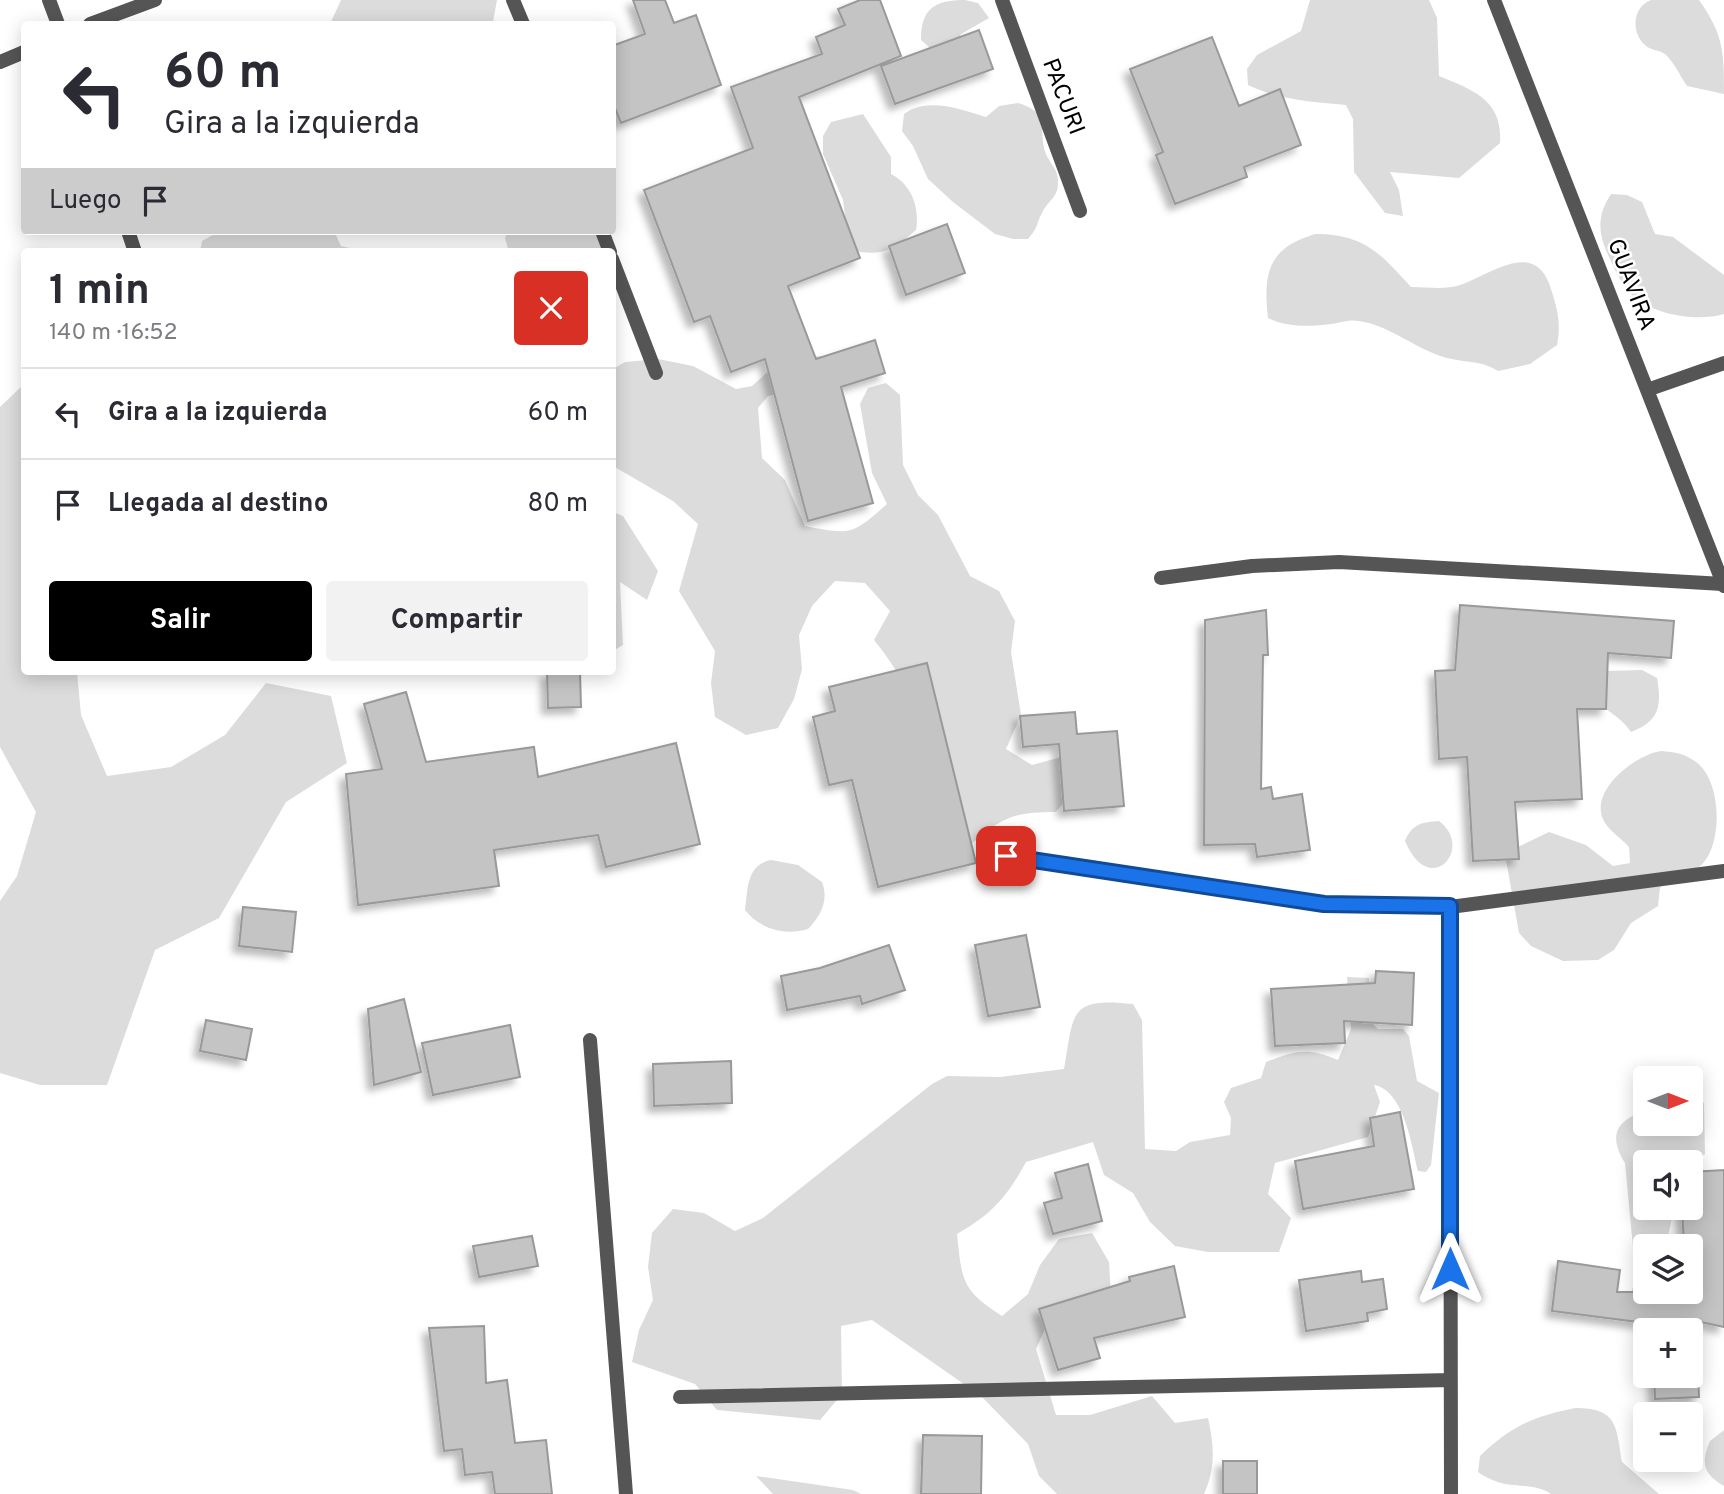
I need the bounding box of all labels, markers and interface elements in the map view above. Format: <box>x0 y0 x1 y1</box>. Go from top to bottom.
text: 60 m <box>164 44 282 106</box>
icon: left <box>49 49 140 140</box>
street label: PACURI <box>1034 55 1090 139</box>
text: Gira a la izquierda <box>164 105 420 145</box>
icon: arrive <box>136 182 174 220</box>
text: Luego <box>49 185 122 218</box>
street label: GUAVIRA <box>1599 235 1661 335</box>
text: 1 min <box>49 266 150 319</box>
button: close <box>514 271 588 345</box>
text: 140 m · 16:52 <box>49 319 178 348</box>
icon: left <box>49 395 87 433</box>
text: Gira a la izquierda <box>108 397 327 430</box>
text: 60 m <box>528 397 588 430</box>
icon: arrive <box>49 486 87 524</box>
text: Llegada al destino <box>108 488 328 521</box>
text: 80 m <box>528 488 588 521</box>
button: Salir <box>49 581 312 661</box>
button: Compartir <box>326 581 588 661</box>
pin <box>976 826 1036 886</box>
icon: arrive <box>987 837 1025 875</box>
north arrow <box>1633 1066 1703 1136</box>
map controls <box>1633 1066 1703 1472</box>
button: sound <box>1633 1150 1703 1220</box>
position arrow <box>1413 1232 1487 1306</box>
button: layers <box>1633 1234 1703 1304</box>
button: + <box>1633 1318 1703 1388</box>
button: − <box>1633 1402 1703 1472</box>

